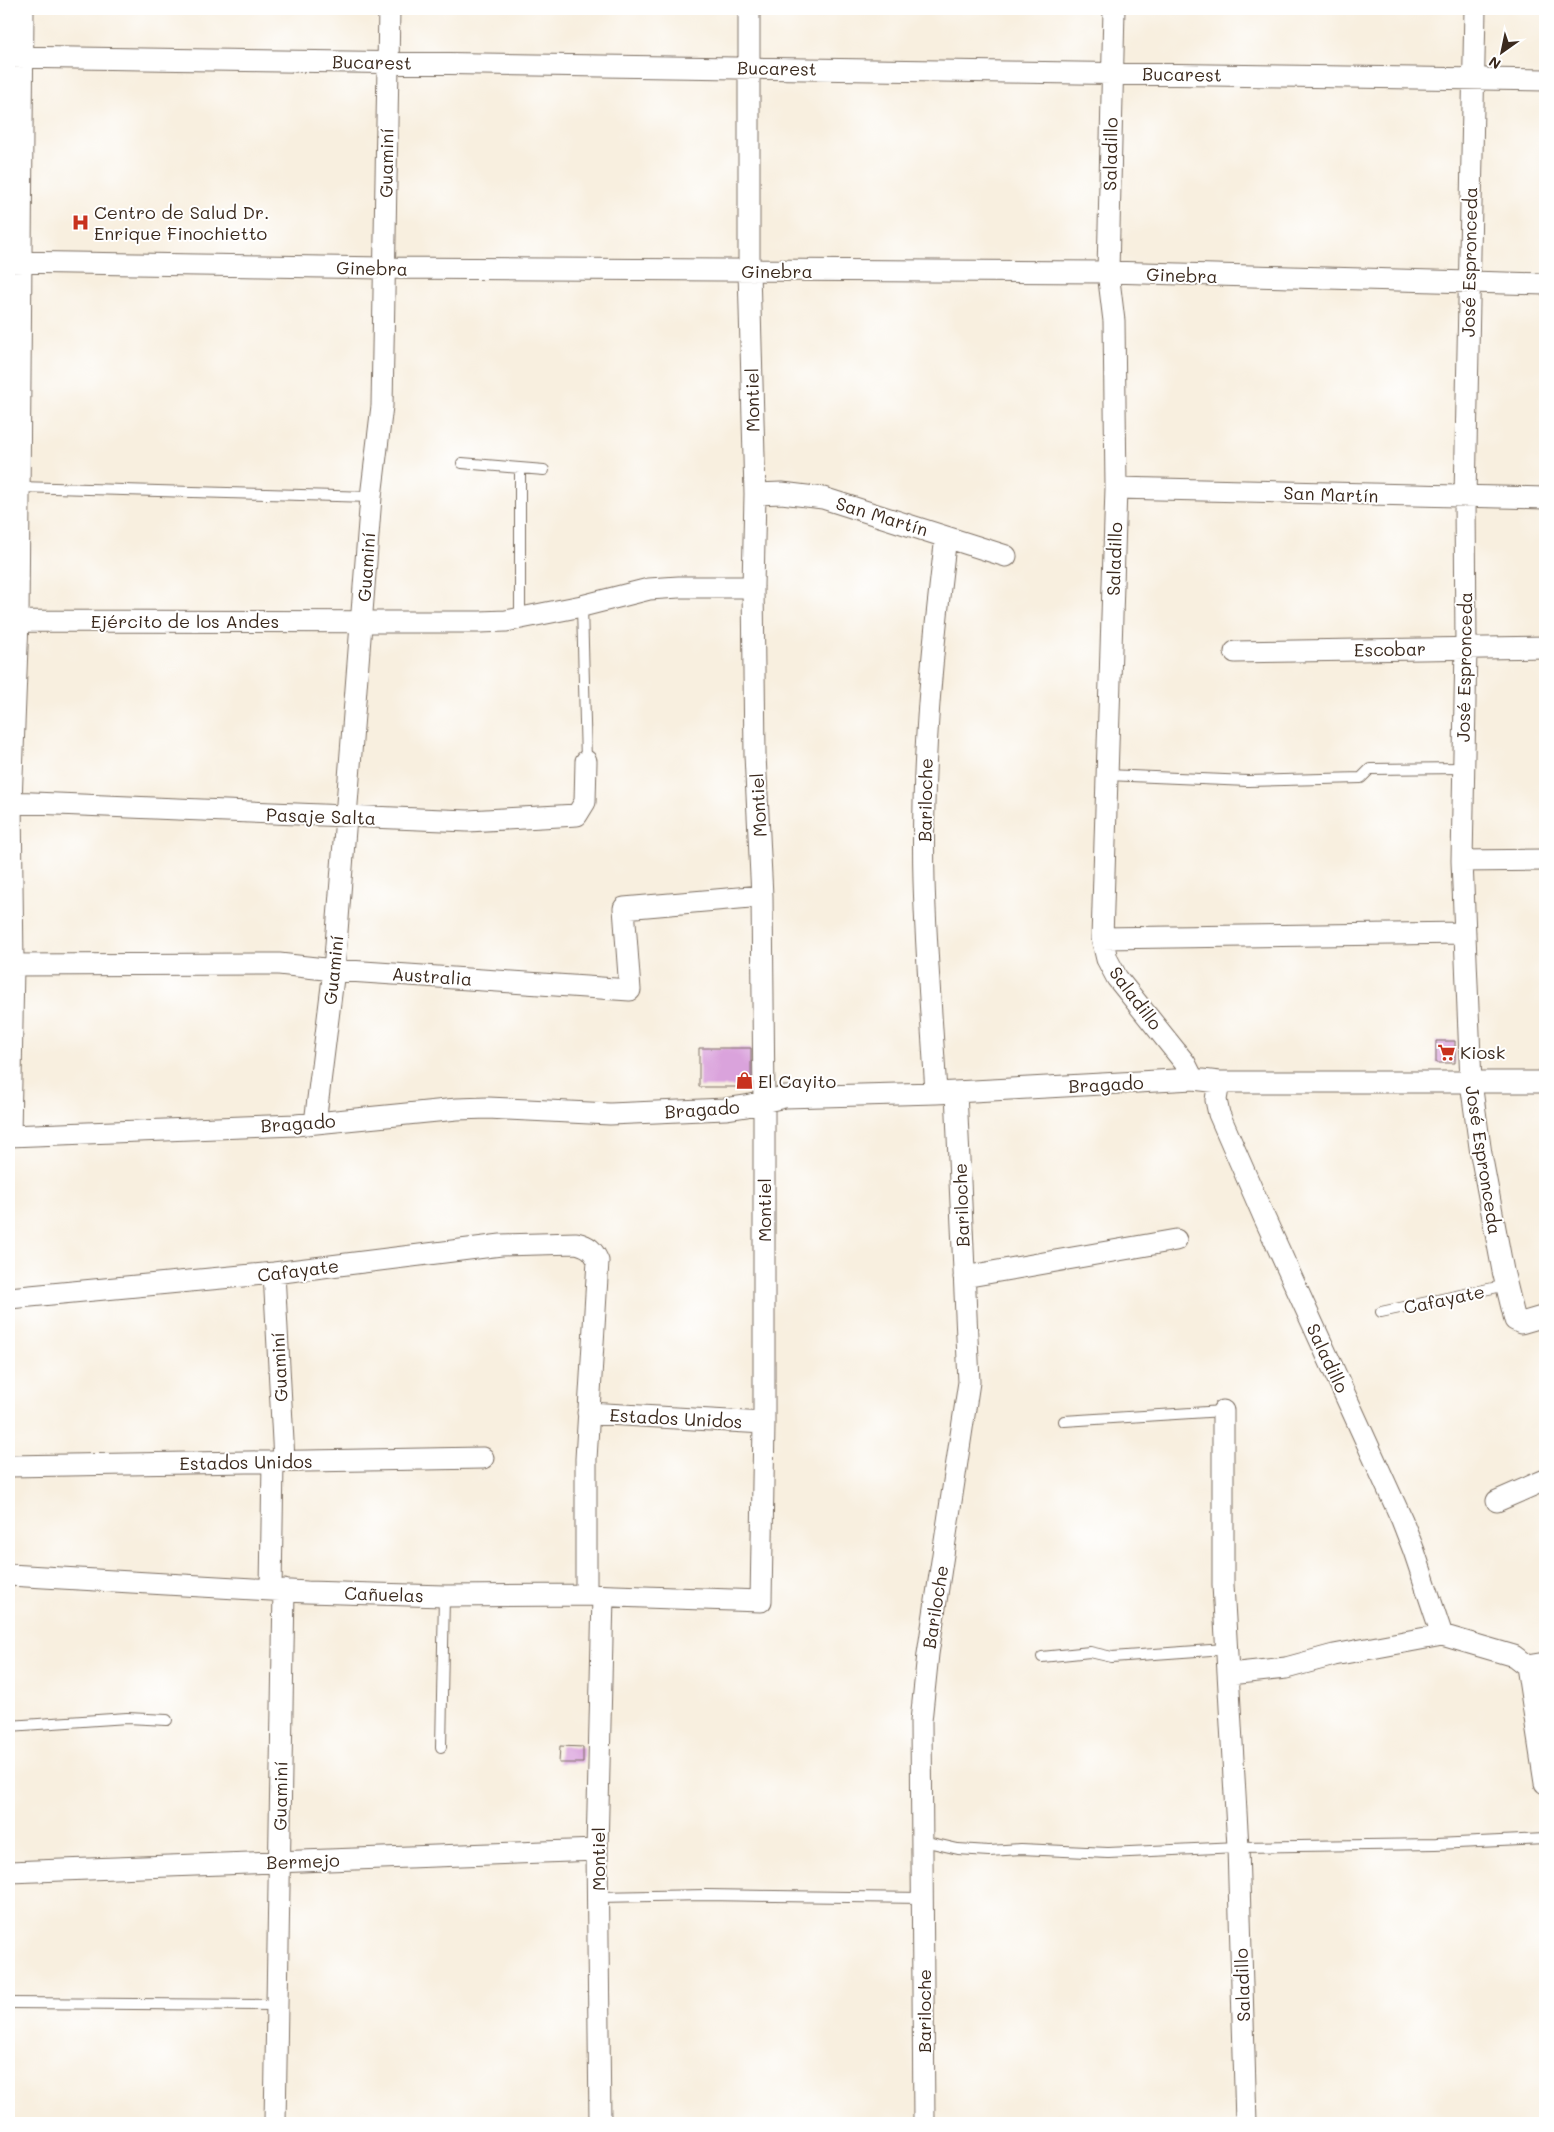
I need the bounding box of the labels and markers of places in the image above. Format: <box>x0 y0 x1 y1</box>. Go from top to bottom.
place label: Centro de Salud Dr. Enrique Finochietto <box>94 200 269 245</box>
hospital icon: Centro de Salud Dr. Enrique Finochietto <box>70 212 90 232</box>
place label: Kiosk <box>1460 1040 1505 1064</box>
supermarket icon: Kiosk <box>1436 1042 1456 1062</box>
place label: El Cayito <box>758 1069 836 1093</box>
shop icon: El Cayito <box>734 1071 754 1091</box>

